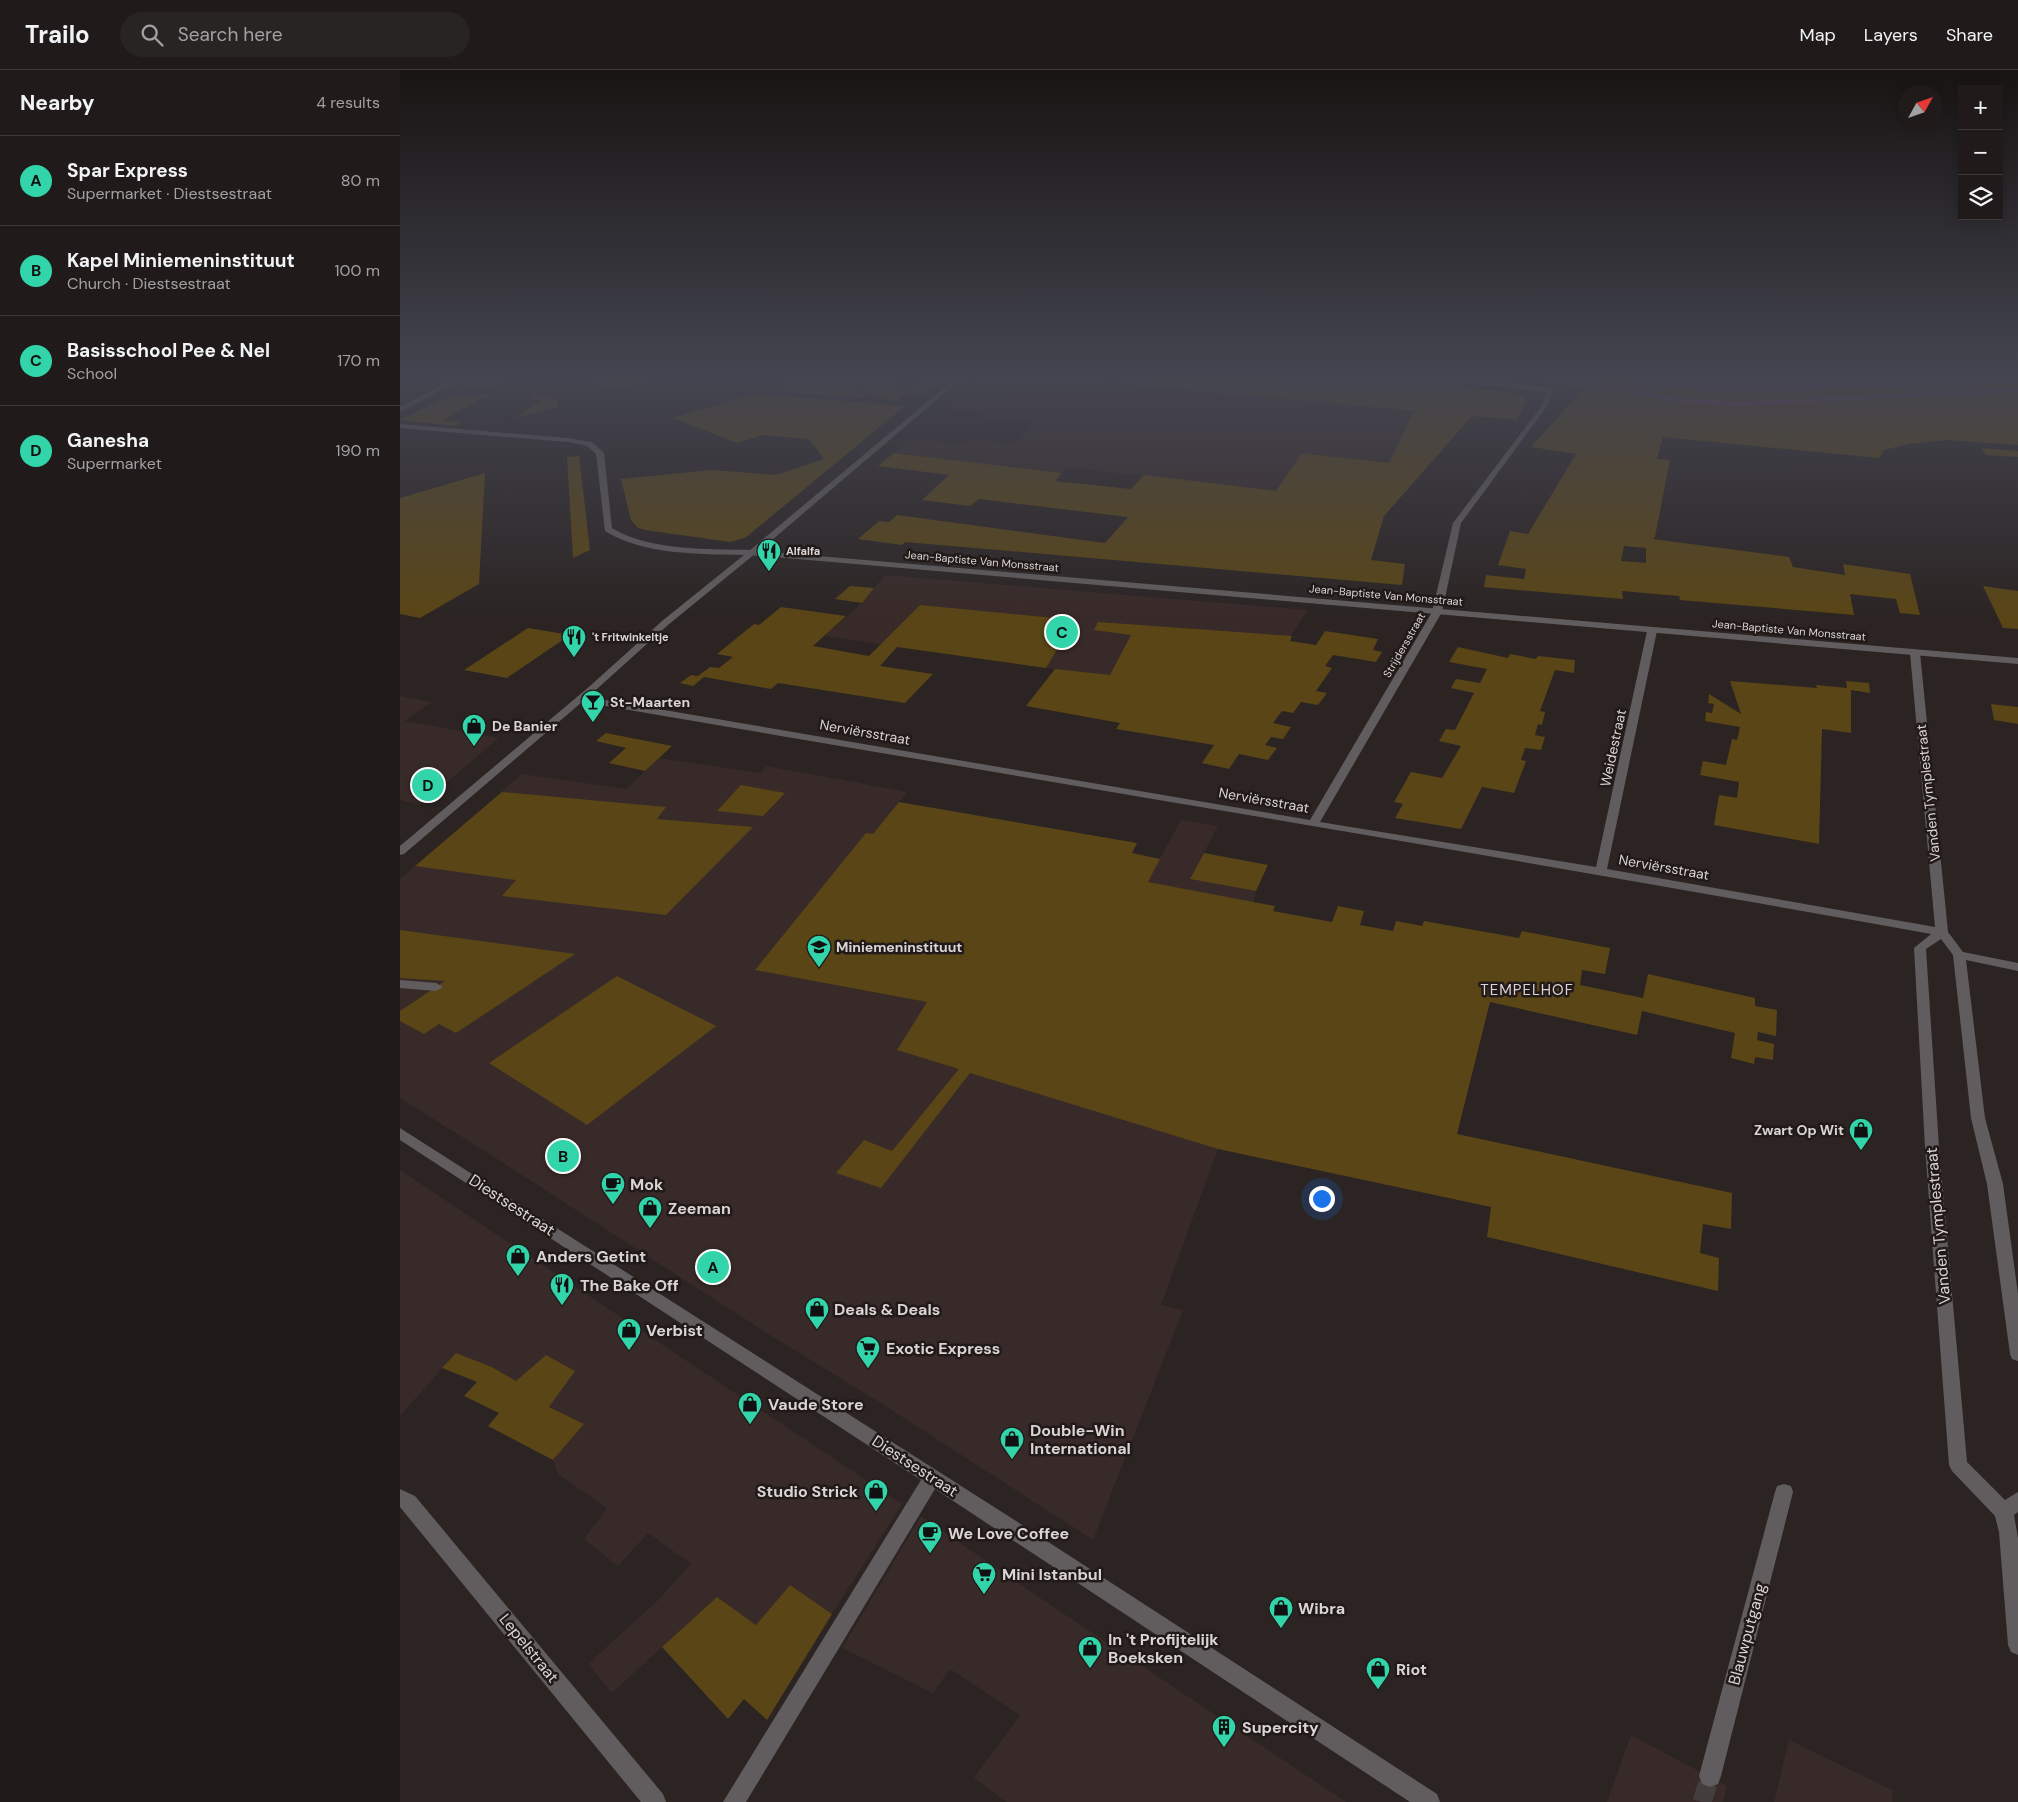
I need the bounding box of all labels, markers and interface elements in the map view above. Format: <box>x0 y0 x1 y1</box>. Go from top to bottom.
search box <box>120 12 470 57</box>
text: Trailo <box>25 19 90 50</box>
icon: search <box>138 21 166 49</box>
text: Search here <box>178 22 283 47</box>
text: Map <box>1800 23 1836 47</box>
text: Layers <box>1864 23 1918 47</box>
text: Share <box>1946 23 1993 47</box>
north arrow <box>1898 85 1943 130</box>
map controls <box>1958 85 2003 220</box>
button: + <box>1958 85 2003 130</box>
text: Nearby <box>20 89 94 117</box>
text: 4 results <box>316 92 380 113</box>
button: − <box>1958 130 2003 175</box>
text: Spar Express <box>67 158 188 183</box>
text: A <box>30 170 42 191</box>
text: 80 m <box>341 170 380 191</box>
button: layers <box>1958 175 2003 220</box>
text: Supermarket · Diestsestraat <box>67 183 272 204</box>
text: Kapel Miniemeninstituut <box>67 248 295 273</box>
text: B <box>31 260 41 281</box>
text: 100 m <box>335 260 380 281</box>
text: Church · Diestsestraat <box>67 273 231 294</box>
text: Basisschool Pee & Nel <box>67 338 270 363</box>
text: C <box>30 350 42 371</box>
text: 170 m <box>337 350 380 371</box>
text: School <box>67 363 117 384</box>
text: Ganesha <box>67 428 149 453</box>
text: D <box>30 440 42 461</box>
text: 190 m <box>336 440 380 461</box>
text: Supermarket <box>67 453 162 474</box>
restaurant icon: Alfalfa <box>756 538 782 572</box>
place label: Alfalfa <box>786 544 820 558</box>
street label: Jean-Baptiste Van Monsstraat <box>905 547 1059 575</box>
street label: Jean-Baptiste Van Monsstraat <box>1309 581 1463 609</box>
street label: Strijdersstraat <box>1380 610 1428 680</box>
pin: C <box>1046 613 1078 651</box>
street label: Jean-Baptiste Van Monsstraat <box>1712 616 1866 644</box>
restaurant icon: 't Fritwinkeltje <box>561 624 587 658</box>
place label: 't Fritwinkeltje <box>592 630 669 644</box>
bar icon: St-Maarten <box>580 689 606 723</box>
place label: St-Maarten <box>610 693 690 711</box>
street label: Weidestraat <box>1596 708 1630 788</box>
shop icon: De Banier <box>461 713 487 747</box>
street label: Nerviërsstraat <box>818 715 912 749</box>
place label: De Banier <box>492 717 558 735</box>
street label: Vanden Tymplestraat <box>1912 723 1944 863</box>
pin: D <box>412 766 444 804</box>
street label: Nerviërsstraat <box>1217 783 1311 817</box>
street label: Nerviërsstraat <box>1617 850 1711 884</box>
school or university icon: Miniemeninstituut <box>806 934 832 968</box>
place label: Miniemeninstituut <box>836 938 962 956</box>
district label: TEMPELHOF <box>1480 980 1574 1000</box>
shop icon: Zwart Op Wit <box>1848 1117 1874 1151</box>
place label: Zwart Op Wit <box>1754 1121 1844 1139</box>
pin: B <box>547 1137 579 1175</box>
street label: Vanden Tymplestraat <box>1921 1147 1955 1305</box>
street label: Diestsestraat <box>465 1169 559 1241</box>
cafe icon: Mok <box>600 1171 626 1205</box>
place label: Mok <box>630 1174 664 1195</box>
your location <box>1309 1186 1335 1212</box>
shop icon: Zeeman <box>637 1195 663 1229</box>
place label: Zeeman <box>668 1198 731 1219</box>
shop icon: Anders Getint <box>505 1243 531 1277</box>
place label: Anders Getint <box>536 1246 646 1267</box>
pin: A <box>697 1248 729 1286</box>
restaurant icon: The Bake Off <box>549 1272 575 1306</box>
place label: The Bake Off <box>580 1275 679 1296</box>
shop icon: Deals & Deals <box>804 1296 830 1330</box>
place label: Deals & Deals <box>834 1299 940 1320</box>
shop icon: Verbist <box>616 1317 642 1351</box>
place label: Verbist <box>646 1320 703 1341</box>
supermarket icon: Exotic Express <box>855 1335 881 1369</box>
place label: Exotic Express <box>886 1338 1000 1359</box>
shop icon: Vaude Store <box>737 1391 763 1425</box>
place label: Vaude Store <box>768 1394 864 1415</box>
place label: Double-Win International <box>1030 1420 1131 1459</box>
shop icon: Double-Win International <box>999 1426 1025 1460</box>
street label: Diestsestraat <box>868 1430 962 1502</box>
shop icon: Studio Strick <box>863 1478 889 1512</box>
place label: Studio Strick <box>757 1481 859 1502</box>
cafe icon: We Love Coffee <box>917 1520 943 1554</box>
place label: We Love Coffee <box>948 1523 1069 1544</box>
supermarket icon: Mini Istanbul <box>971 1561 997 1595</box>
place label: Mini Istanbul <box>1002 1564 1102 1585</box>
street label: Blauwputgang <box>1723 1581 1771 1687</box>
shop icon: Wibra <box>1268 1595 1294 1629</box>
place label: Wibra <box>1298 1598 1345 1619</box>
street label: Lepelstraat <box>495 1609 563 1687</box>
place label: In 't Profijtelijk Boeksken <box>1108 1629 1219 1668</box>
shop icon: In 't Profijtelijk Boeksken <box>1077 1635 1103 1669</box>
shop icon: Riot <box>1365 1656 1391 1690</box>
place label: Riot <box>1396 1659 1427 1680</box>
building icon: Supercity <box>1211 1714 1237 1748</box>
place label: Supercity <box>1242 1717 1319 1738</box>

